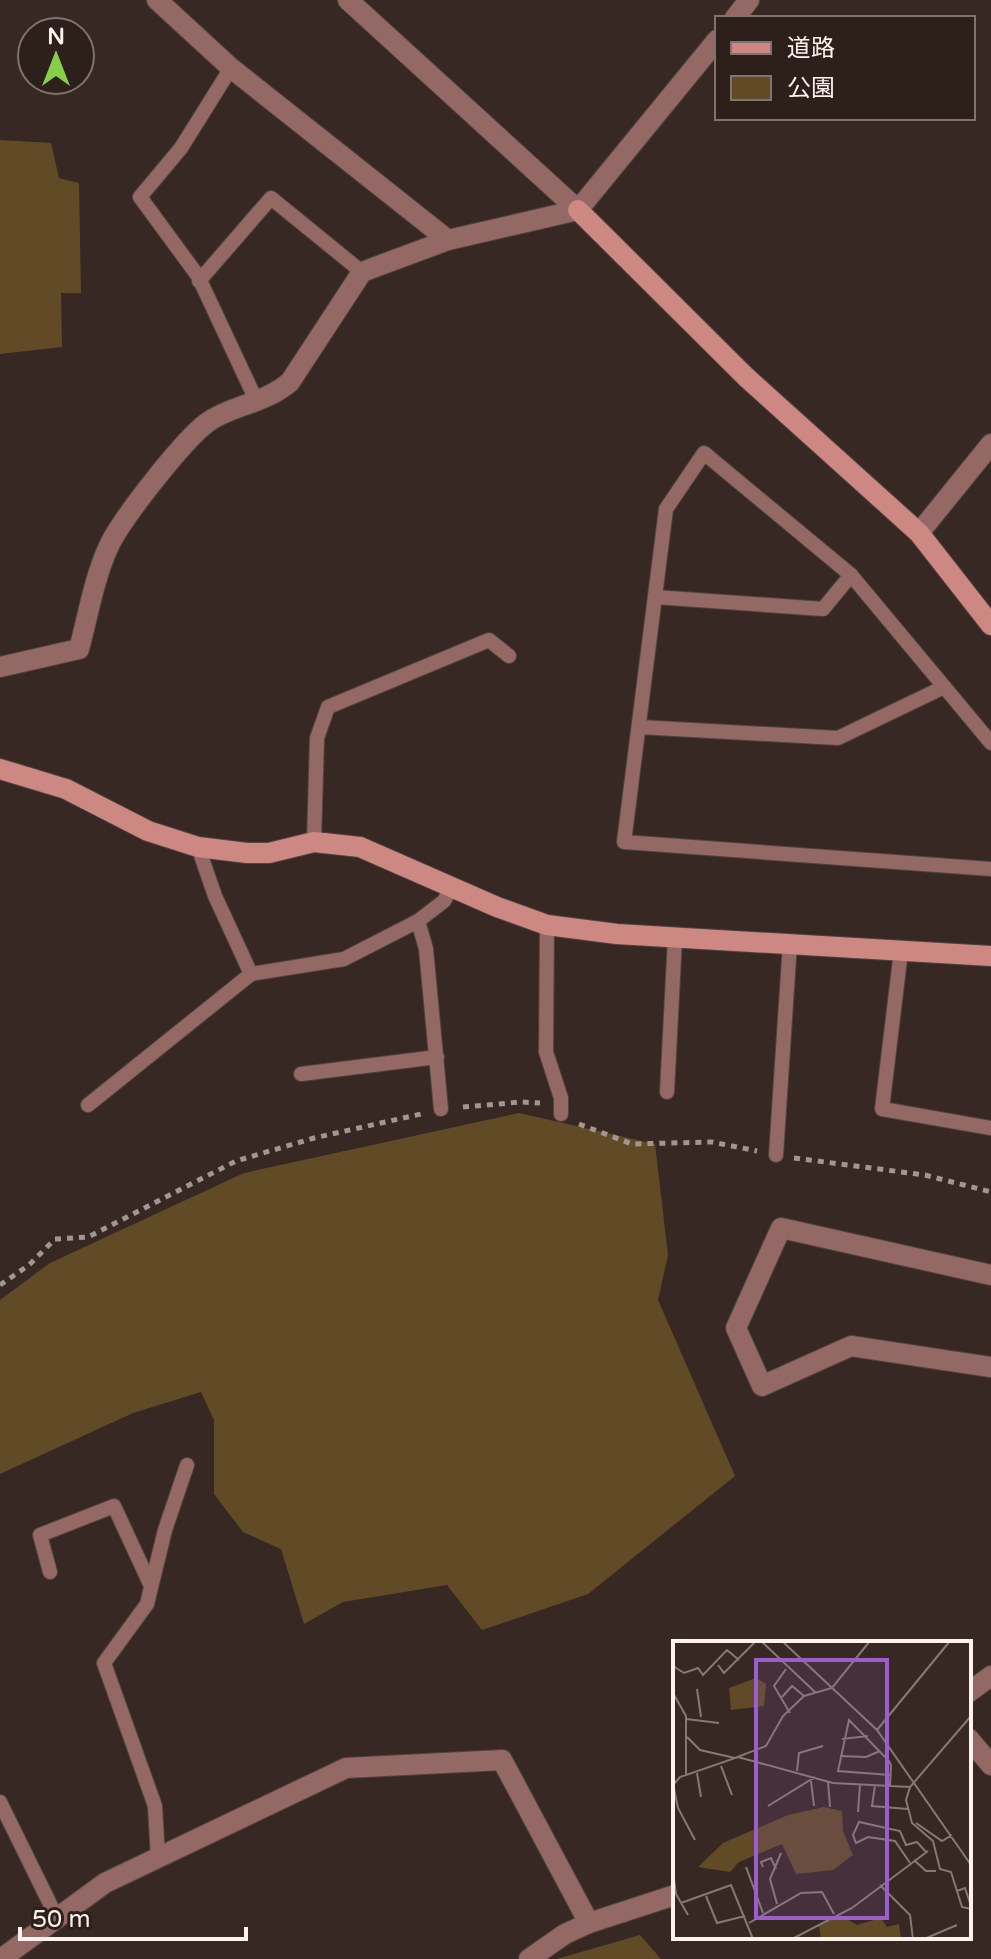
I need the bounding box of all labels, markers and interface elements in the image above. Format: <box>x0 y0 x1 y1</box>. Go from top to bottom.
north arrow <box>16 16 96 96</box>
legend <box>715 16 975 120</box>
text: N <box>47 24 65 50</box>
text: 道路 <box>787 34 835 63</box>
text: 公園 <box>787 74 835 103</box>
inset map <box>673 1641 971 1939</box>
scale bar <box>20 1891 246 1941</box>
text: 50 m <box>32 1905 90 1934</box>

